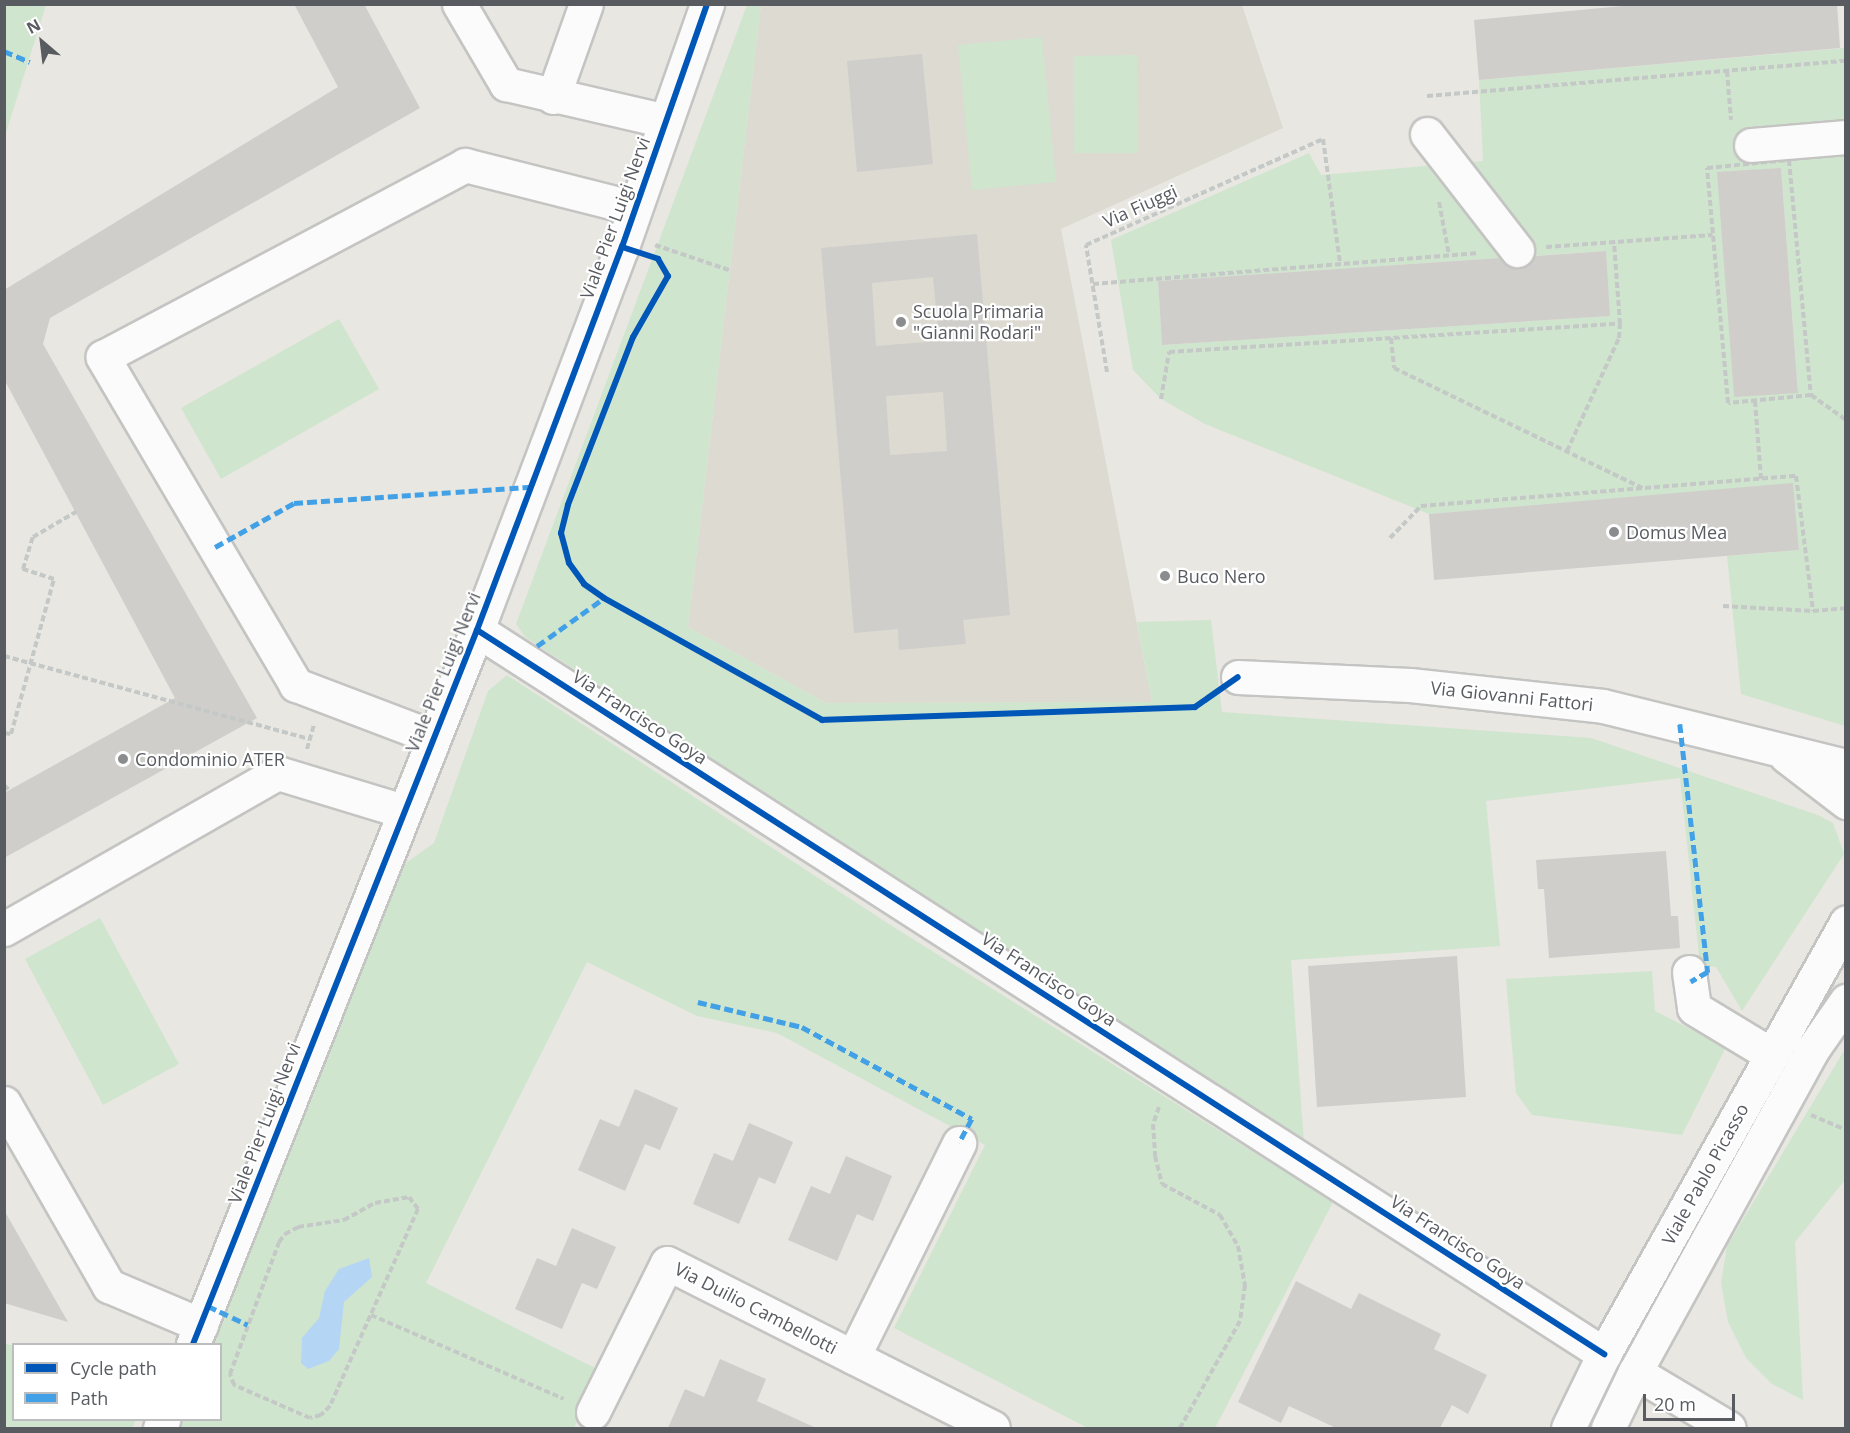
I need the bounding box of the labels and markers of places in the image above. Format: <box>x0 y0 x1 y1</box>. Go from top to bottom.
place label: Scuola Primaria "Gianni Rodari" <box>913 301 1044 344</box>
marker: Scuola Primaria "Gianni Rodari" <box>894 315 908 329</box>
place label: Domus Mea <box>1626 521 1727 543</box>
marker: Domus Mea <box>1607 525 1621 539</box>
place label: Buco Nero <box>1177 565 1266 587</box>
marker: Buco Nero <box>1158 569 1172 583</box>
place label: Condominio ATER <box>135 748 285 770</box>
marker: Condominio ATER <box>116 752 130 766</box>

